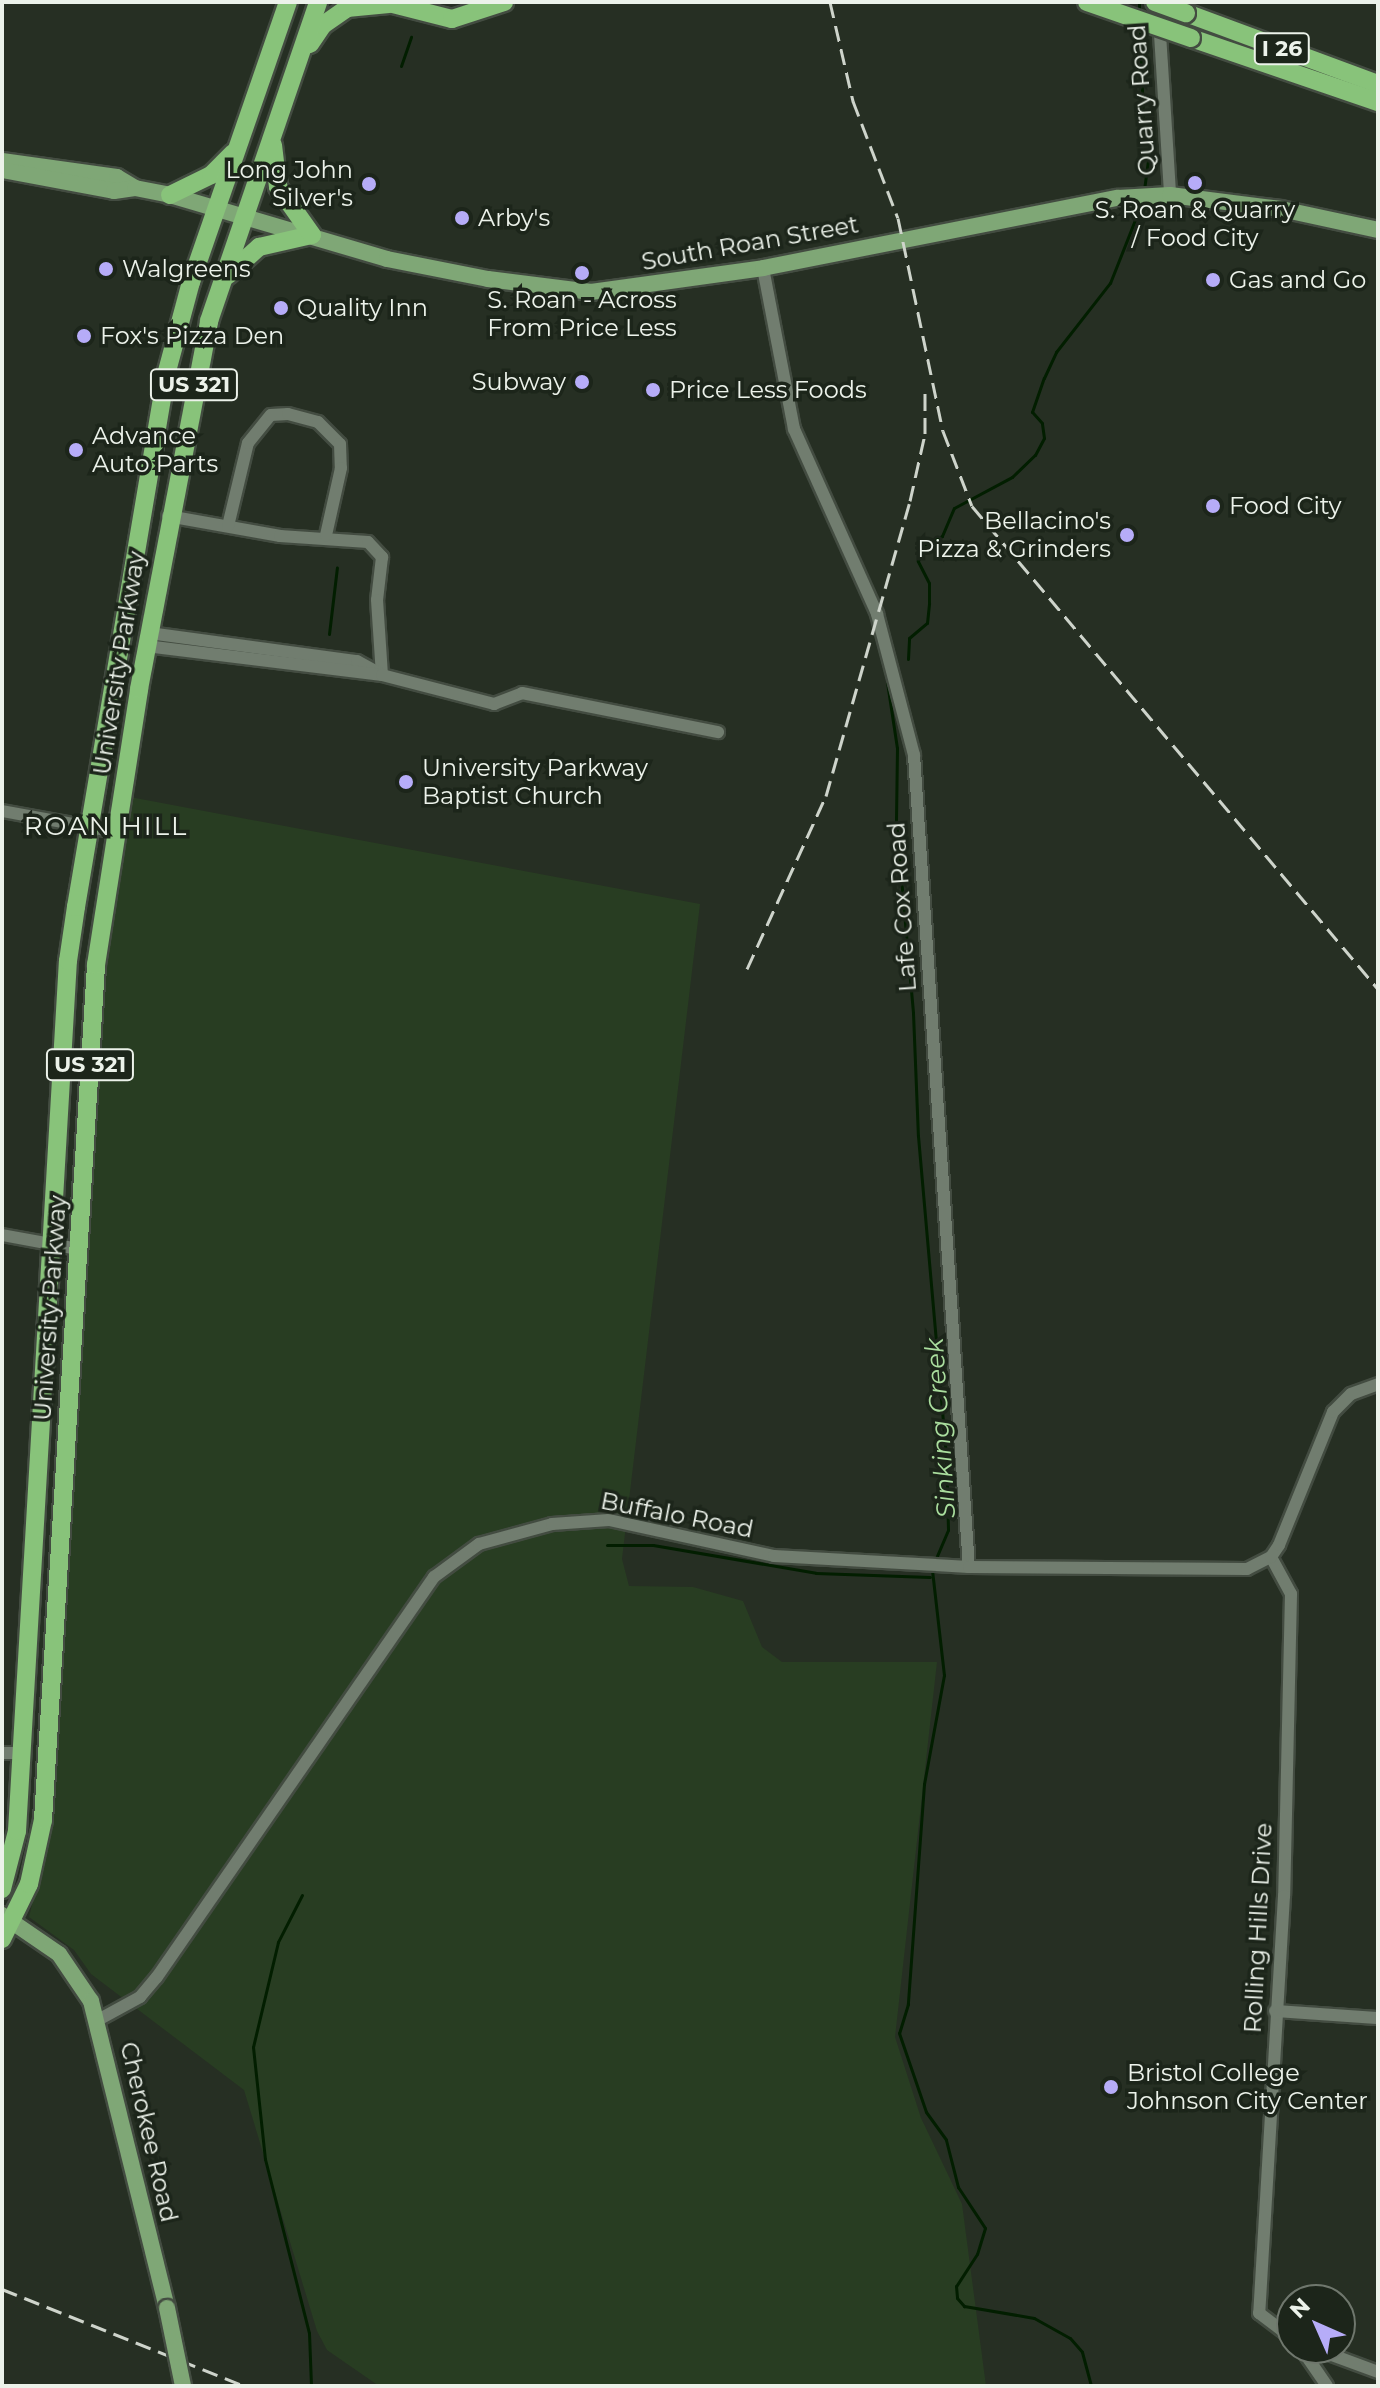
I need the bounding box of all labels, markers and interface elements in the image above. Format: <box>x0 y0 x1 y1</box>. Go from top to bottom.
street label: Quarry Road <box>1122 23 1162 177</box>
road number: I 26 <box>1252 31 1312 67</box>
place label: Long John Silver's <box>226 156 353 212</box>
marker: S. Roan & Quarry / Food City <box>1186 174 1204 192</box>
marker: Long John Silver's <box>360 175 378 193</box>
place label: S. Roan & Quarry / Food City <box>1095 196 1295 252</box>
place label: Arby's <box>478 204 550 232</box>
marker: Arby's <box>453 209 471 227</box>
street label: South Roan Street <box>639 210 861 276</box>
place label: Walgreens <box>122 255 251 283</box>
marker: Walgreens <box>97 260 115 278</box>
marker: S. Roan - Across From Price Less <box>573 264 591 282</box>
place label: Gas and Go <box>1229 266 1366 294</box>
marker: Gas and Go <box>1204 271 1222 289</box>
place label: S. Roan - Across From Price Less <box>487 286 677 342</box>
place label: Quality Inn <box>297 294 428 322</box>
marker: Quality Inn <box>272 299 290 317</box>
place label: Fox's Pizza Den <box>100 322 284 350</box>
marker: Fox's Pizza Den <box>75 327 93 345</box>
road number: US 321 <box>148 367 240 403</box>
place label: Subway <box>472 368 566 396</box>
marker: Subway <box>573 373 591 391</box>
place label: Price Less Foods <box>669 376 867 404</box>
marker: Price Less Foods <box>644 381 662 399</box>
place label: Advance Auto Parts <box>92 422 218 478</box>
marker: Advance Auto Parts <box>67 441 85 459</box>
place label: Food City <box>1229 492 1342 520</box>
marker: Food City <box>1204 497 1222 515</box>
place label: Bellacino's Pizza & Grinders <box>917 507 1111 563</box>
marker: Bellacino's Pizza & Grinders <box>1118 526 1136 544</box>
street label: University Parkway <box>87 549 151 777</box>
place label: University Parkway Baptist Church <box>422 754 648 810</box>
marker: University Parkway Baptist Church <box>397 773 415 791</box>
district label: ROAN HILL <box>24 811 188 843</box>
street label: Lafe Cox Road <box>882 821 922 993</box>
road number: US 321 <box>44 1047 136 1083</box>
street label: University Parkway <box>28 1194 72 1422</box>
water label: Sinking Creek <box>919 1337 963 1519</box>
street label: Buffalo Road <box>598 1486 756 1544</box>
street label: Rolling Hills Drive <box>1238 1822 1278 2034</box>
street label: Cherokee Road <box>114 2039 184 2225</box>
place label: Bristol College Johnson City Center <box>1127 2059 1368 2115</box>
marker: Bristol College Johnson City Center <box>1102 2078 1120 2096</box>
north arrow <box>1276 2284 1356 2364</box>
text: N <box>1284 2292 1316 2324</box>

